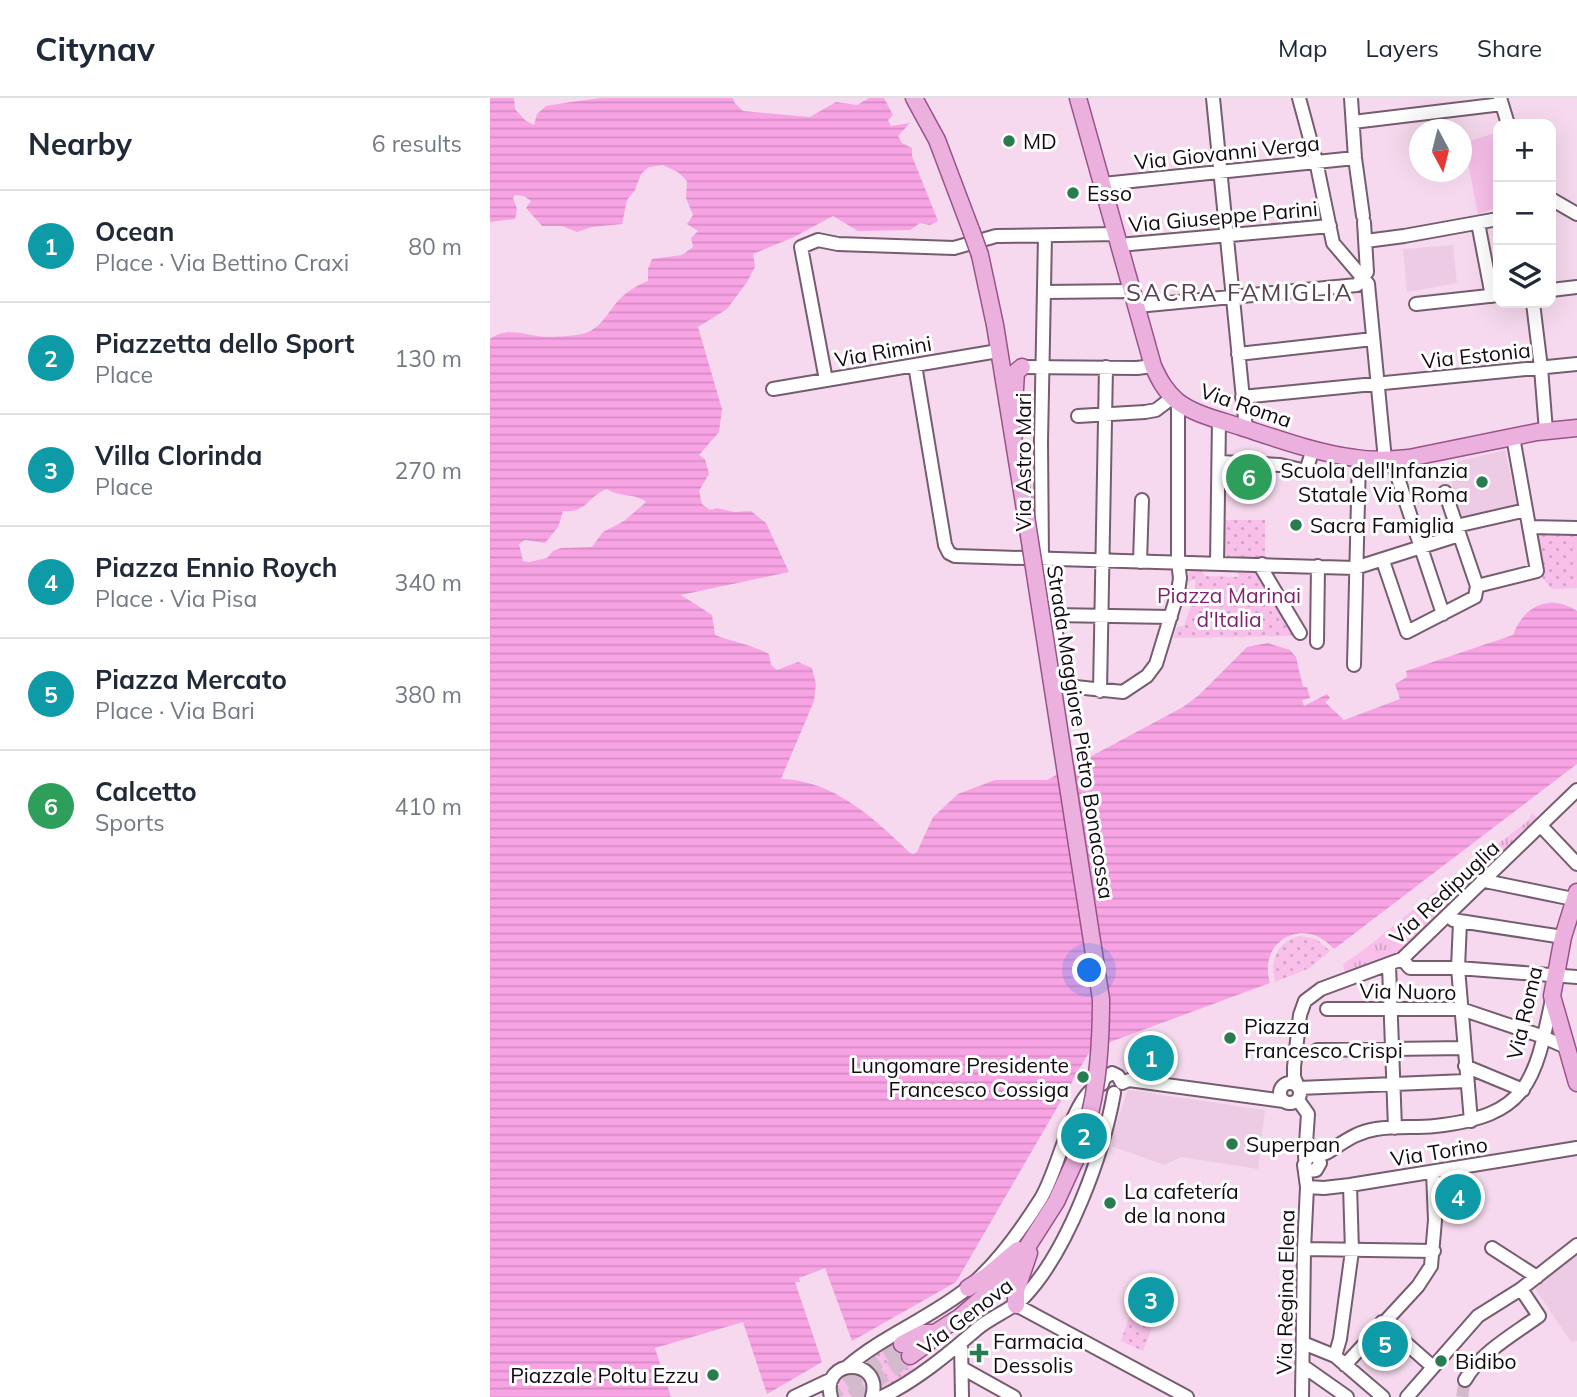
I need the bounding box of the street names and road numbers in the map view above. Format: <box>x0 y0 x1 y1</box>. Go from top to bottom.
street label: Via Giovanni Verga <box>1133 129 1321 175</box>
street label: Via Giuseppe Parini <box>1127 195 1319 237</box>
street label: Via Rimini <box>832 330 934 372</box>
street label: Via Estonia <box>1420 336 1532 374</box>
street label: Via Roma <box>1197 377 1295 433</box>
street label: Via Astro Mari <box>1010 393 1036 531</box>
street label: Strada Maggiore Pietro Bonacossa <box>1042 563 1120 901</box>
street label: Via Redipuglia <box>1384 834 1504 950</box>
street label: Via Roma <box>1501 964 1547 1062</box>
street label: Via Nuoro <box>1359 977 1457 1005</box>
street label: Via Torino <box>1389 1131 1489 1171</box>
street label: Via Regina Elena <box>1271 1209 1299 1375</box>
street label: Via Genova <box>912 1272 1018 1360</box>

